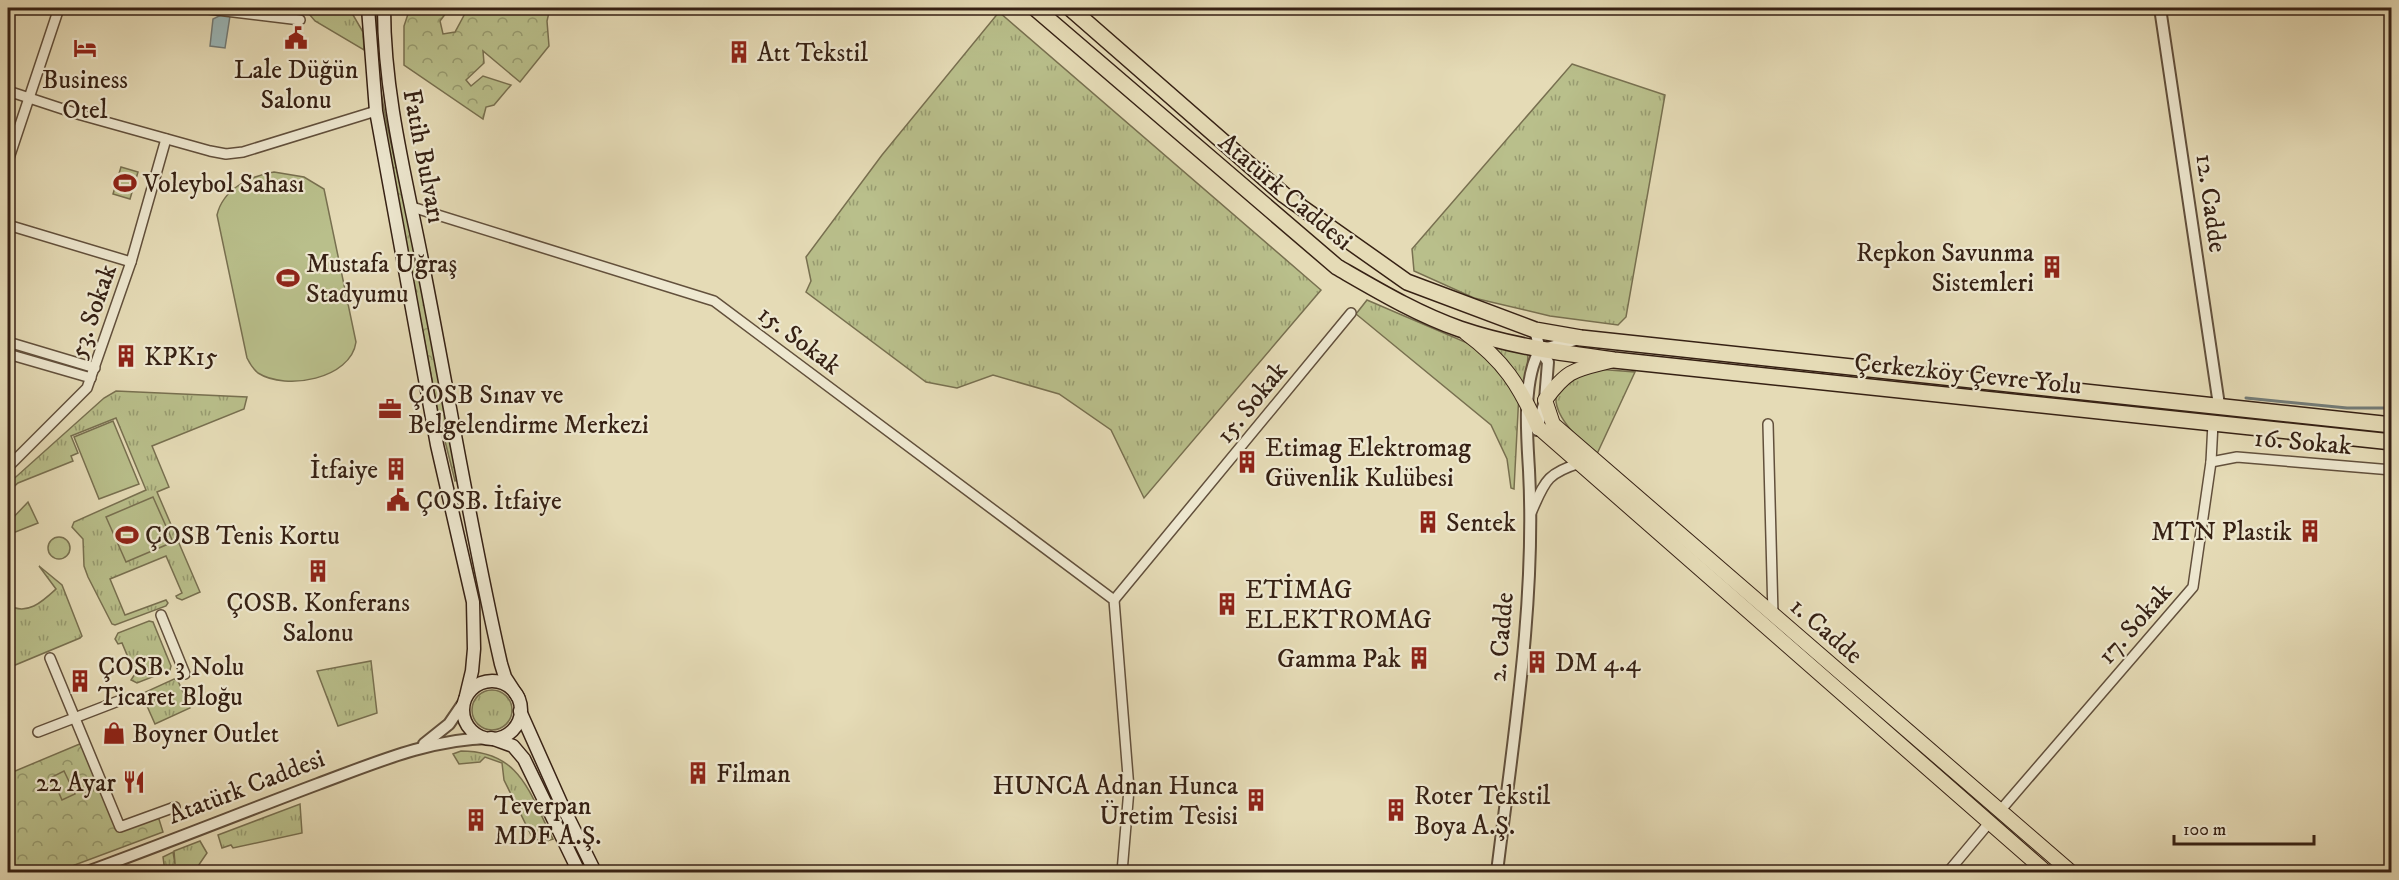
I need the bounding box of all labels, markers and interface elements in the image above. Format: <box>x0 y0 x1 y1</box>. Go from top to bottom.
public building icon: Lale Düğün Salonu <box>283 25 309 51</box>
hotel icon: Business Otel <box>72 35 98 61</box>
place label: Att Tekstil <box>757 37 868 70</box>
building icon: Att Tekstil <box>726 39 752 65</box>
place label: Lale Düğün Salonu <box>234 54 359 117</box>
place label: Business Otel <box>42 64 128 127</box>
street label: Fatih Bulvarı <box>394 86 453 226</box>
street label: Atatürk Caddesi <box>1211 126 1359 258</box>
street label: 12. Cadde <box>2187 152 2234 255</box>
place label: Voleybol Sahası <box>142 168 304 201</box>
sports icon: Voleybol Sahası <box>112 170 138 196</box>
place label: Repkon Savunma Sistemleri <box>1856 237 2034 300</box>
place label: Mustafa Uğraş Stadyumu <box>306 248 457 311</box>
building icon: Repkon Savunma Sistemleri <box>2039 254 2065 280</box>
street label: 53. Sokak <box>62 260 125 363</box>
sports icon: Mustafa Uğraş Stadyumu <box>275 265 301 291</box>
street label: 15. Sokak <box>751 298 848 382</box>
place label: KPK15 <box>144 341 218 374</box>
building icon: KPK15 <box>113 343 139 369</box>
street label: Çerkezköy Çevre Yolu <box>1852 346 2083 403</box>
street label: 15. Sokak <box>1209 355 1295 451</box>
place label: ÇOSB Sınav ve Belgelendirme Merkezi <box>408 379 649 442</box>
office icon: ÇOSB Sınav ve Belgelendirme Merkezi <box>377 396 403 422</box>
street label: 16. Sokak <box>2253 422 2353 463</box>
place label: Etimag Elektromag Güvenlik Kulübesi <box>1265 432 1471 495</box>
building icon: Etimag Elektromag Güvenlik Kulübesi <box>1234 449 1260 475</box>
place label: İtfaiye <box>310 453 378 487</box>
building icon: İtfaiye <box>383 456 409 482</box>
place label: ÇOSB. İtfaiye <box>416 484 562 518</box>
public building icon: ÇOSB. İtfaiye <box>385 487 411 513</box>
place label: Sentek <box>1446 507 1516 540</box>
building icon: Sentek <box>1415 509 1441 535</box>
place label: MTN Plastik <box>2151 516 2292 549</box>
building icon: MTN Plastik <box>2297 518 2323 544</box>
place label: ÇOSB Tenis Kortu <box>145 520 340 553</box>
sports icon: ÇOSB Tenis Kortu <box>114 522 140 548</box>
building icon: ÇOSB. Konferans Salonu <box>305 558 331 584</box>
place label: ETİMAG ELEKTROMAG <box>1245 573 1432 637</box>
street label: 17. Sokak <box>2091 576 2180 672</box>
place label: ÇOSB. Konferans Salonu <box>226 587 410 650</box>
street label: 1. Cadde <box>1783 590 1869 672</box>
building icon: ETİMAG ELEKTROMAG <box>1214 591 1240 617</box>
street label: 2. Cadde <box>1481 591 1522 683</box>
place label: Gamma Pak <box>1277 643 1401 676</box>
building icon: Gamma Pak <box>1406 645 1432 671</box>
place label: DM 4.4 <box>1555 647 1641 680</box>
building icon: DM 4.4 <box>1524 649 1550 675</box>
place label: ÇOSB. 3 Nolu Ticaret Bloğu <box>98 651 244 714</box>
building icon: ÇOSB. 3 Nolu Ticaret Bloğu <box>67 668 93 694</box>
place label: Boyner Outlet <box>132 718 279 751</box>
shop icon: Boyner Outlet <box>101 720 127 746</box>
street label: Atatürk Caddesi <box>163 742 330 832</box>
place label: Filman <box>716 758 791 791</box>
building icon: Filman <box>685 760 711 786</box>
place label: 22 Ayar <box>36 767 116 800</box>
restaurant icon: 22 Ayar <box>121 769 147 795</box>
place label: HUNCA Adnan Hunca Üretim Tesisi <box>993 770 1238 833</box>
place label: Roter Tekstil Boya A.Ş. <box>1414 780 1551 843</box>
building icon: HUNCA Adnan Hunca Üretim Tesisi <box>1243 787 1269 813</box>
place label: Teverpan MDF A.Ş. <box>494 790 601 853</box>
building icon: Roter Tekstil Boya A.Ş. <box>1383 797 1409 823</box>
building icon: Teverpan MDF A.Ş. <box>463 807 489 833</box>
scale bar <box>2174 808 2314 846</box>
text: 100 m <box>2183 819 2226 841</box>

